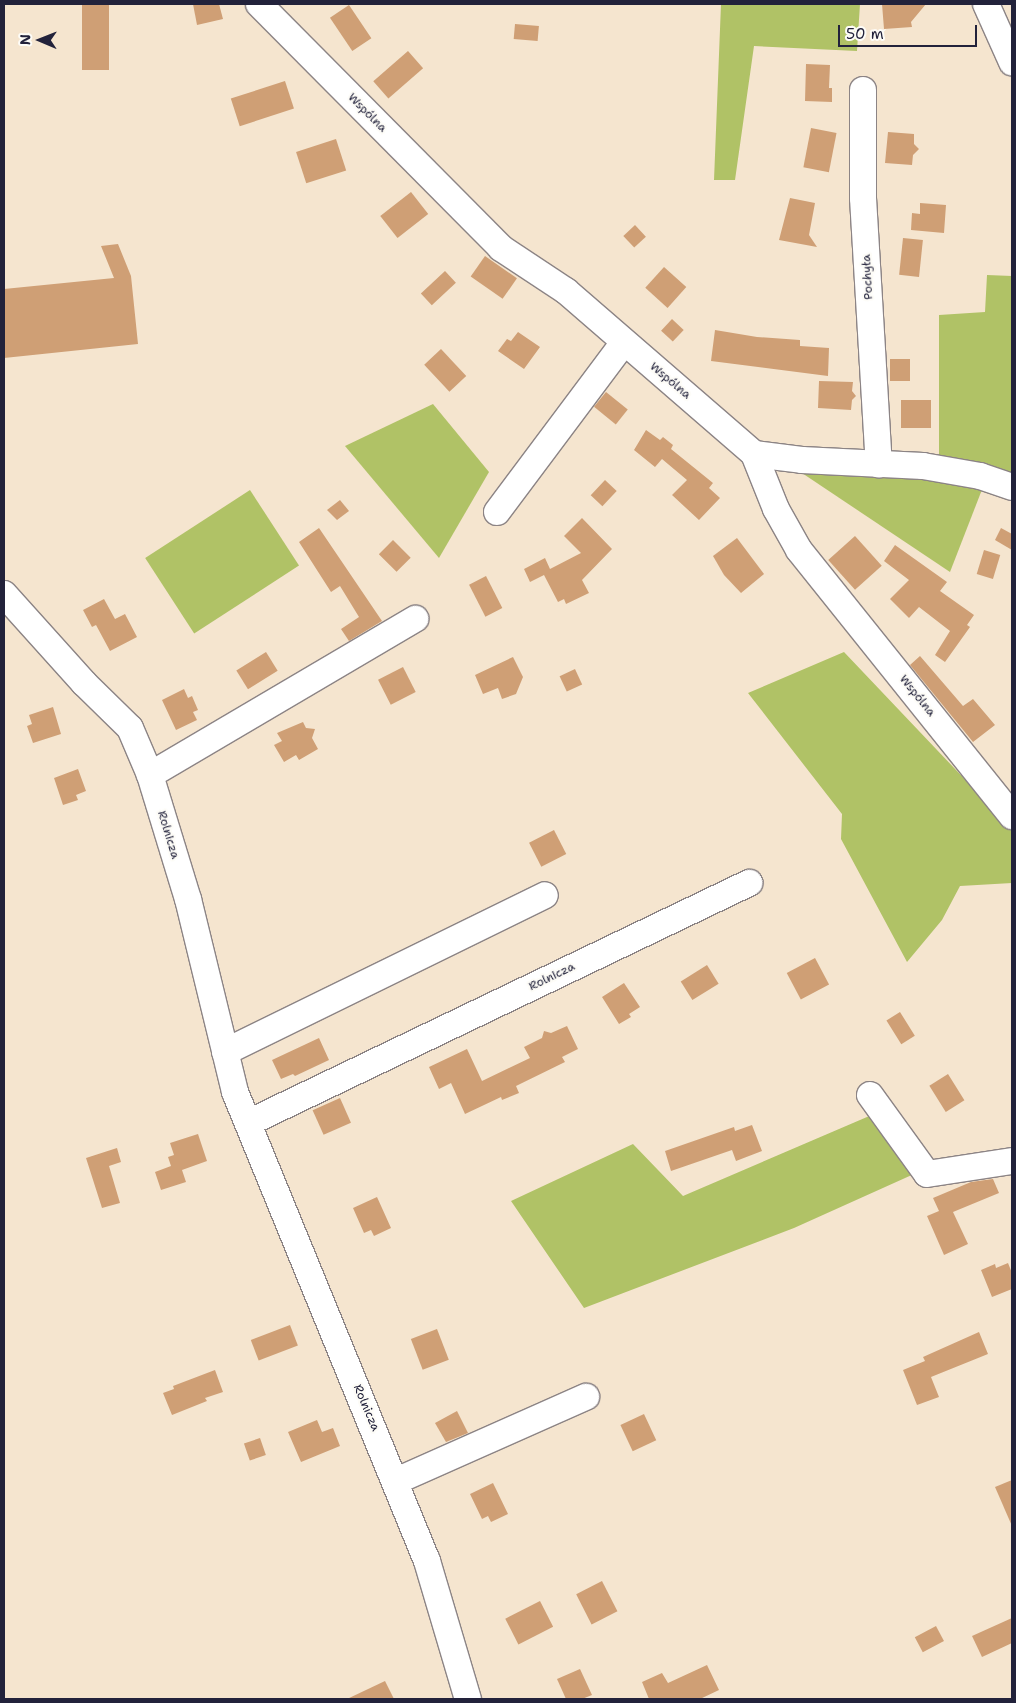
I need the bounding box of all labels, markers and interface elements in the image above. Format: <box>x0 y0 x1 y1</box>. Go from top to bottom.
north arrow <box>15 15 65 65</box>
scale bar <box>841 15 980 47</box>
text: 50 m <box>846 24 884 44</box>
text: N <box>16 34 34 45</box>
street label: Wspólna <box>345 91 389 135</box>
street label: Pochyła <box>860 254 876 300</box>
street label: Wspólna <box>647 360 693 402</box>
street label: Wspólna <box>896 672 938 720</box>
street label: Rolnicza <box>154 809 182 861</box>
street label: Rolnicza <box>527 960 577 994</box>
street label: Rolnicza <box>350 1382 382 1434</box>

